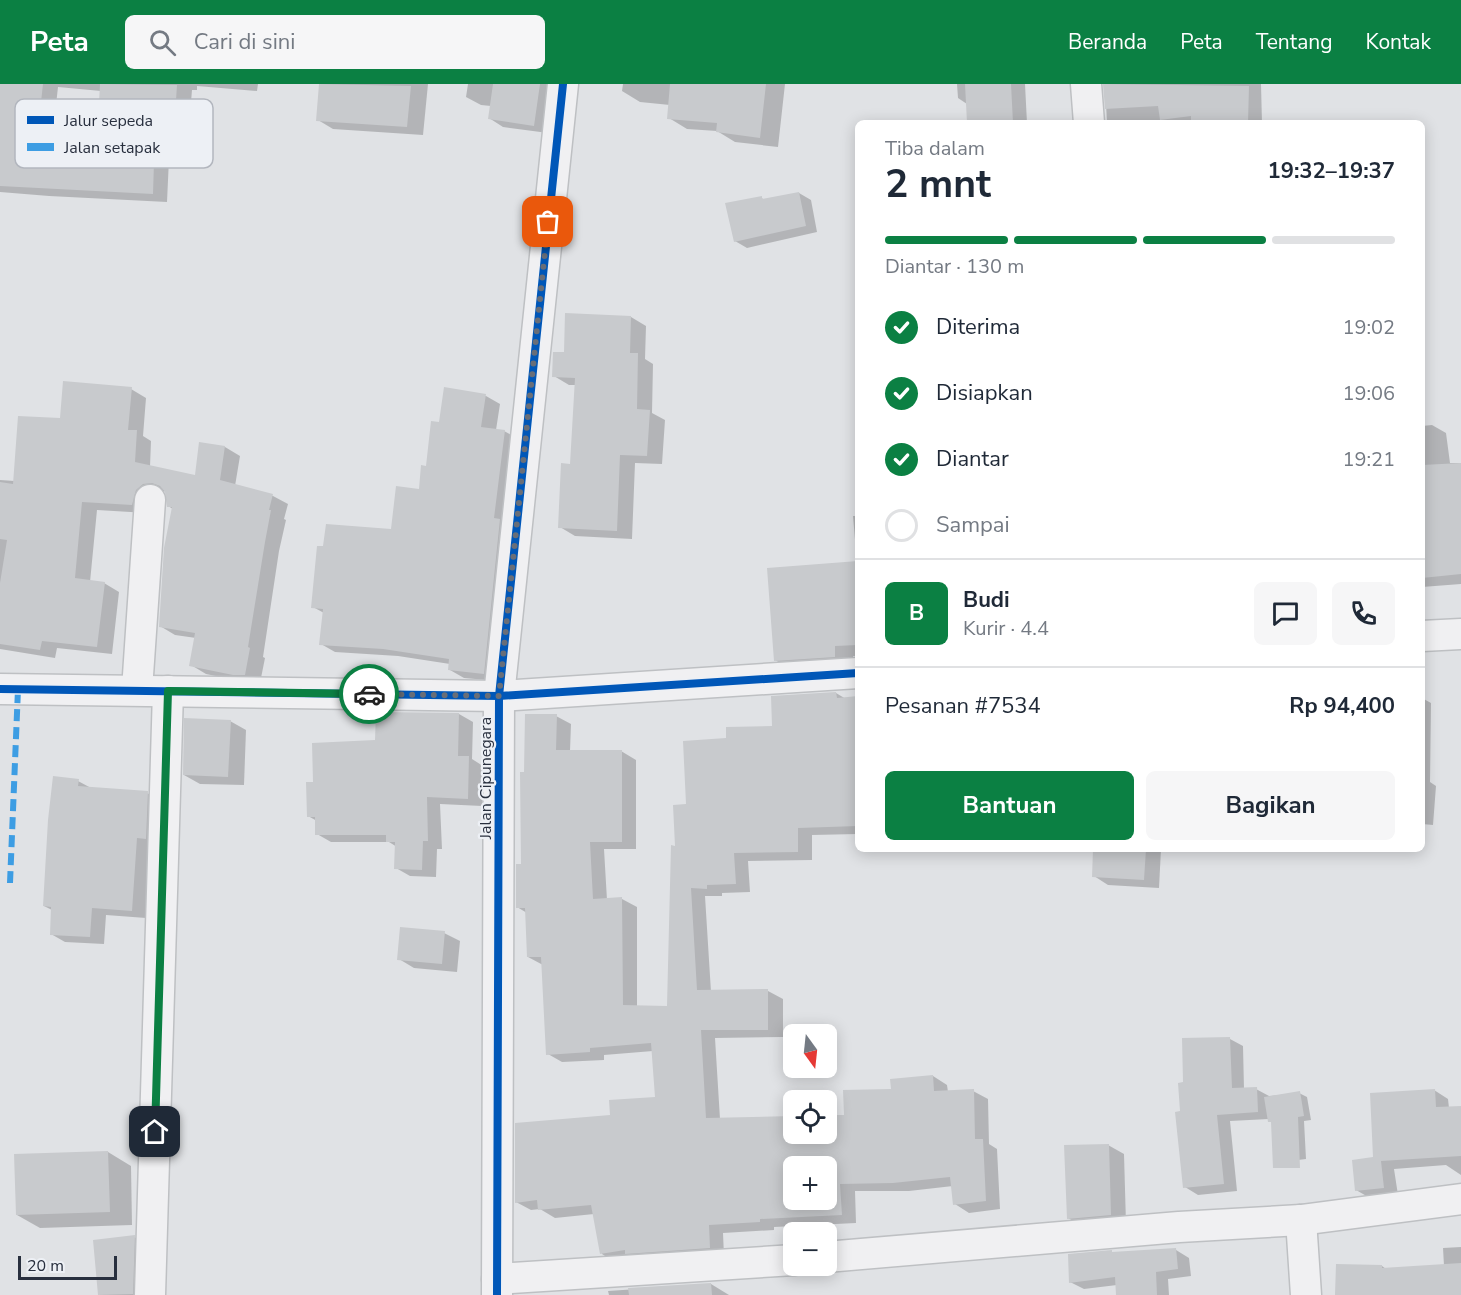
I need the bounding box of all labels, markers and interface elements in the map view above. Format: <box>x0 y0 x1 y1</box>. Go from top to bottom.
search box <box>125 15 545 69</box>
text: Peta <box>30 23 89 61</box>
icon: search <box>146 26 179 59</box>
text: Cari di sini <box>194 27 295 57</box>
text: Beranda <box>1068 28 1147 56</box>
text: Peta <box>1180 28 1223 56</box>
text: Tentang <box>1256 28 1333 56</box>
text: Kontak <box>1366 28 1431 56</box>
legend <box>15 99 213 168</box>
text: Jalur sepeda <box>63 110 153 132</box>
text: Tiba dalam <box>885 135 985 162</box>
text: Jalan setapak <box>63 137 161 159</box>
text: 19:32–19:37 <box>1267 156 1395 186</box>
text: 2 mnt <box>885 158 991 211</box>
pin <box>522 196 573 247</box>
icon: bag <box>531 205 564 238</box>
text: Diantar · 130 m <box>885 253 1024 280</box>
icon: check <box>885 311 918 344</box>
text: Diterima <box>936 312 1020 342</box>
text: 19:02 <box>1342 314 1395 341</box>
icon: check <box>885 377 918 410</box>
text: Disiapkan <box>936 378 1033 408</box>
text: 19:06 <box>1342 380 1395 407</box>
icon: check <box>885 443 918 476</box>
text: Diantar <box>936 444 1009 474</box>
text: 19:21 <box>1342 446 1395 473</box>
text: Sampai <box>936 510 1010 540</box>
button: chat <box>1254 582 1317 645</box>
button: phone <box>1332 582 1395 645</box>
text: Budi <box>963 585 1010 615</box>
text: B <box>909 598 924 628</box>
text: Kurir · 4.4 <box>963 615 1049 642</box>
courier <box>339 664 399 724</box>
icon: car <box>353 678 386 711</box>
text: Pesanan #7534 <box>885 691 1041 721</box>
text: Rp 94,400 <box>1289 691 1395 721</box>
street label: Jalan Cipunegara <box>475 717 497 840</box>
button: Bantuan <box>885 771 1134 840</box>
button: Bagikan <box>1146 771 1395 840</box>
north arrow <box>783 1024 837 1078</box>
map controls <box>783 1024 837 1276</box>
button: locate <box>783 1090 837 1144</box>
pin <box>129 1106 180 1157</box>
icon: home <box>138 1115 171 1148</box>
button: + <box>783 1156 837 1210</box>
button: − <box>783 1222 837 1276</box>
scale bar <box>18 1253 117 1280</box>
text: 20 m <box>27 1255 64 1277</box>

